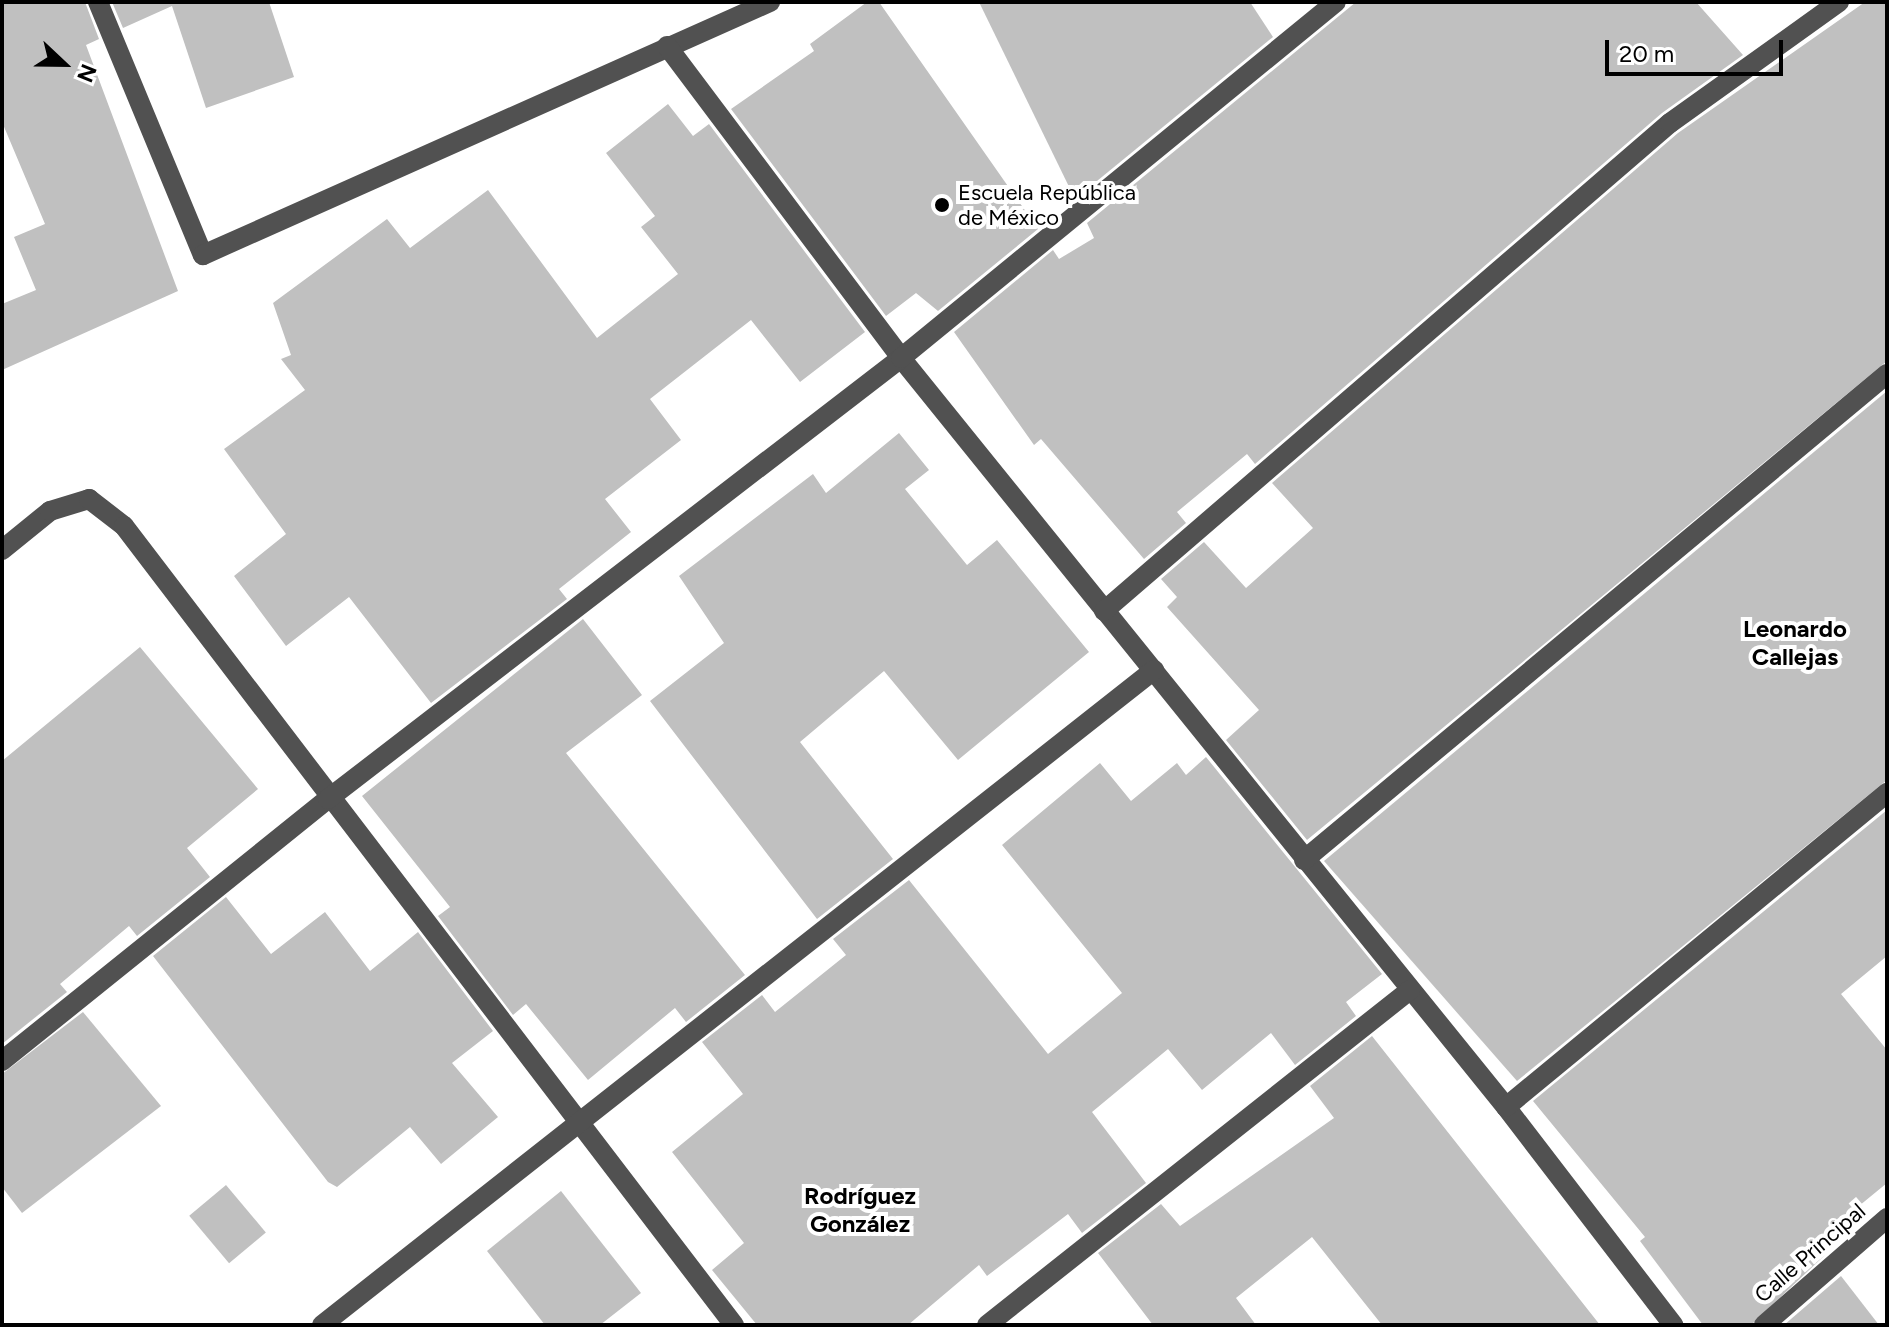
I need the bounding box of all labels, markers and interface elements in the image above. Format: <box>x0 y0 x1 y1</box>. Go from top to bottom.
north arrow <box>24 24 104 104</box>
scale bar <box>1609 24 1787 74</box>
text: 20 m <box>1619 39 1674 68</box>
text: N <box>71 60 102 86</box>
place label: Escuela República de México <box>958 179 1136 230</box>
marker: Escuela República de México <box>933 196 951 214</box>
district label: Leonardo Callejas <box>1743 615 1847 671</box>
district label: Rodríguez González <box>804 1182 916 1238</box>
street label: Calle Principal <box>1749 1198 1871 1308</box>

